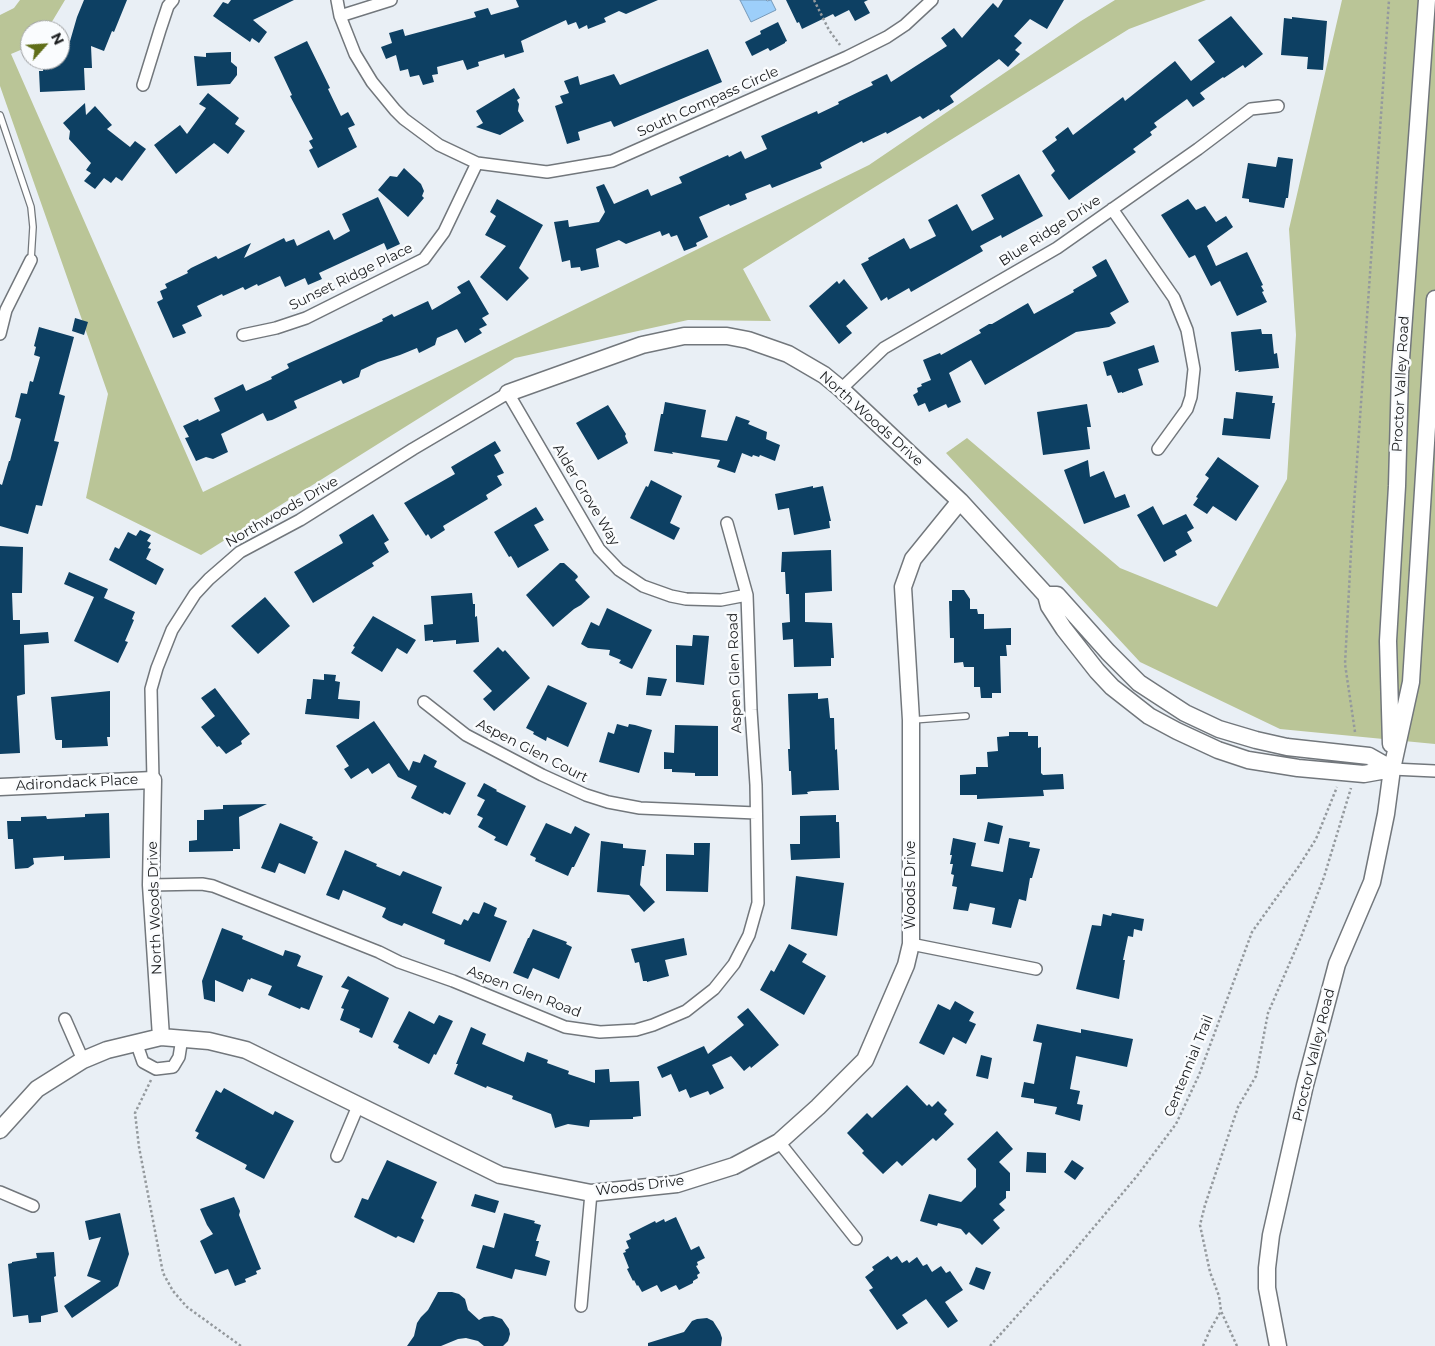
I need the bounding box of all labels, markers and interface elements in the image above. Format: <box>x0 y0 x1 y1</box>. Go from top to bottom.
north arrow <box>20 20 70 70</box>
text: N <box>47 30 68 48</box>
street label: South Compass Circle <box>635 63 781 141</box>
street label: Blue Ridge Drive <box>996 192 1104 270</box>
street label: Sunset Ridge Place <box>286 240 416 314</box>
street label: Proctor Valley Road <box>1389 315 1413 453</box>
street label: North Woods Drive <box>816 368 926 470</box>
street label: Alder Grove Way <box>549 441 623 549</box>
street label: Northwoods Drive <box>223 473 341 551</box>
street label: Aspen Glen Road <box>724 612 746 734</box>
street label: Aspen Glen Court <box>473 716 591 786</box>
street label: Adirondack Place <box>15 771 139 795</box>
street label: Woods Drive <box>903 840 919 930</box>
street label: North Woods Drive <box>144 841 166 975</box>
street label: Aspen Glen Road <box>465 963 583 1021</box>
street label: Proctor Valley Road <box>1289 987 1339 1123</box>
street label: Centennial Trail <box>1161 1013 1217 1119</box>
street label: Woods Drive <box>595 1172 685 1200</box>

